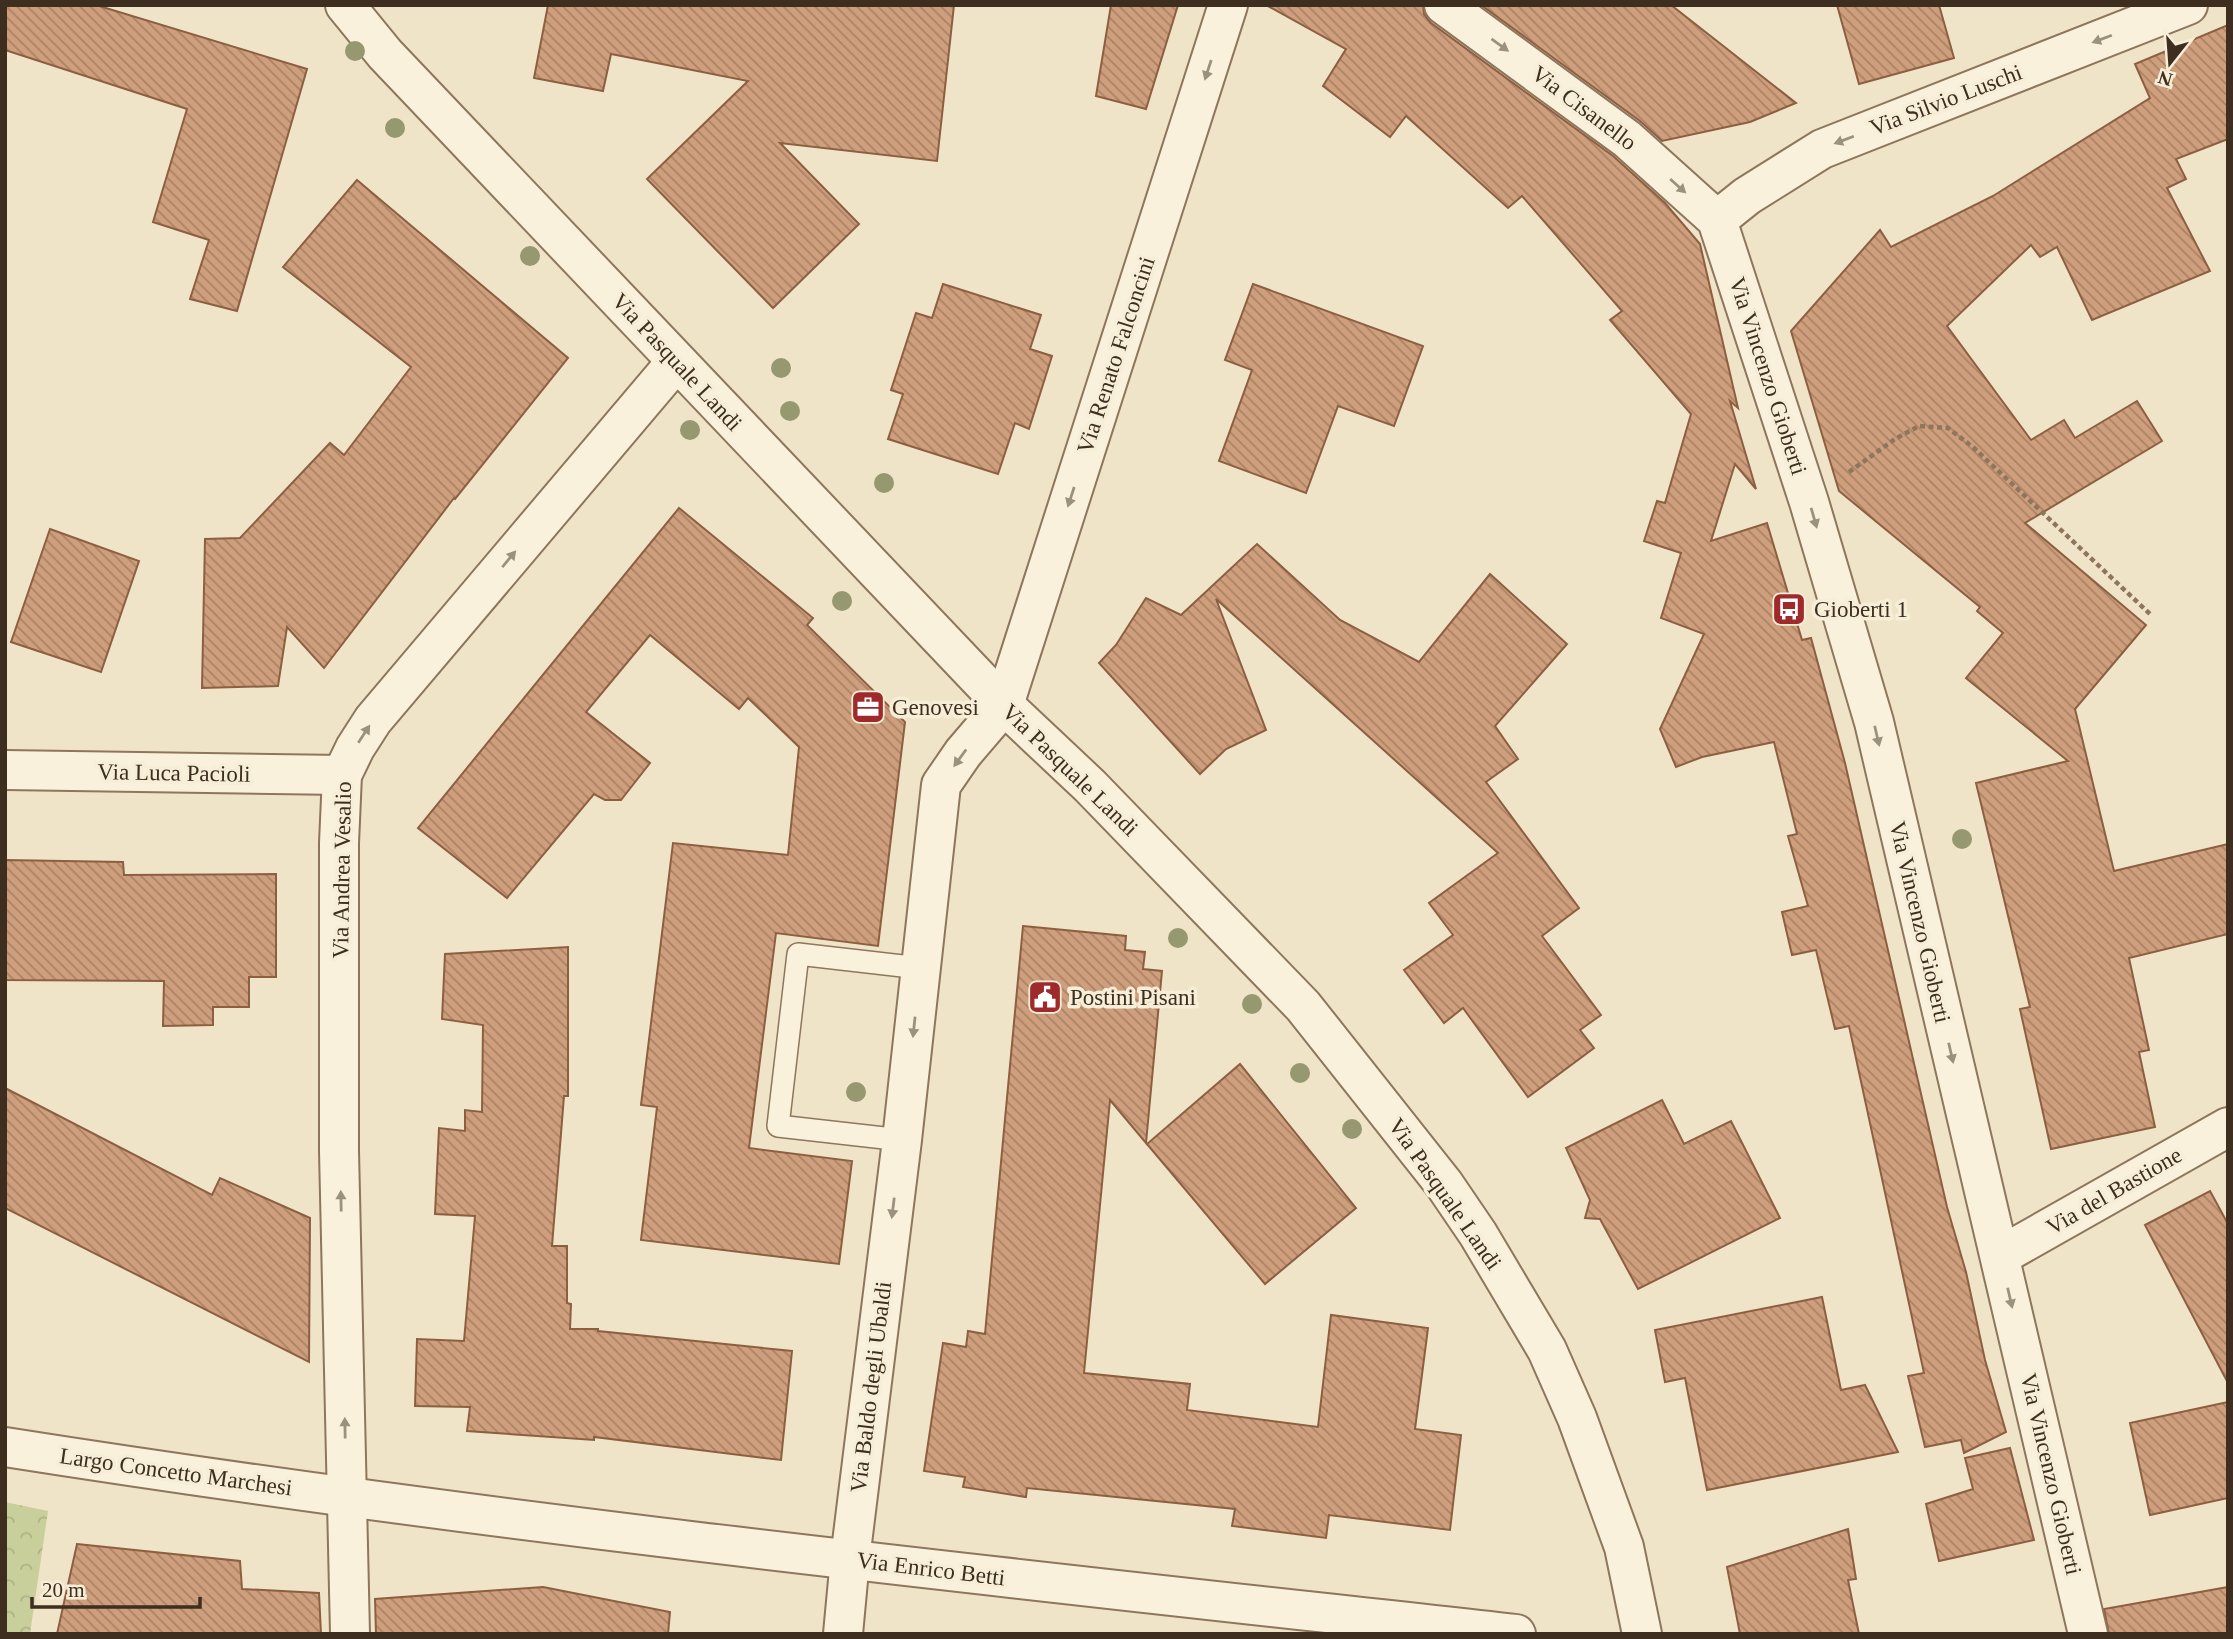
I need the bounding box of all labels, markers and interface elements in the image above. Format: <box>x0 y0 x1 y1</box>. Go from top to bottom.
north arrow <box>2135 28 2205 98</box>
one-way arrow <box>2091 34 2112 45</box>
one-way arrow <box>1491 37 1509 51</box>
one-way arrow <box>1202 60 1212 81</box>
street label: Via Silvio Luschi <box>1866 60 2026 140</box>
street label: Via Cisanello <box>1527 61 1641 155</box>
text: N <box>2155 67 2175 91</box>
one-way arrow <box>1834 135 1855 146</box>
one-way arrow <box>1670 177 1687 193</box>
street label: Via Renato Falconcini <box>1072 253 1160 457</box>
street label: Via Vincenzo Gioberti <box>1724 274 1812 478</box>
street label: Via Pasquale Landi <box>607 288 747 436</box>
one-way arrow <box>1065 487 1076 508</box>
one-way arrow <box>1809 508 1819 529</box>
one-way arrow <box>501 550 516 567</box>
bus stop icon: Gioberti 1 <box>1770 590 1808 628</box>
place label: Gioberti 1 <box>1814 597 1908 622</box>
office icon: Genovesi <box>849 688 887 726</box>
place label: Genovesi <box>892 695 979 720</box>
street label: Via Pasquale Landi <box>997 699 1143 841</box>
one-way arrow <box>357 724 370 743</box>
one-way arrow <box>1872 726 1883 748</box>
one-way arrow <box>953 749 967 767</box>
street label: Via Luca Pacioli <box>97 759 251 787</box>
street label: Via Andrea Vesalio <box>328 781 356 959</box>
street label: Via Vincenzo Gioberti <box>1885 819 1955 1025</box>
public building icon: Postini Pisani <box>1026 978 1064 1016</box>
place label: Postini Pisani <box>1070 985 1196 1010</box>
one-way arrow <box>908 1016 919 1038</box>
one-way arrow <box>1946 1043 1957 1065</box>
street label: Via Pasquale Landi <box>1384 1114 1506 1274</box>
street label: Via del Bastione <box>2042 1142 2186 1240</box>
one-way arrow <box>335 1190 346 1212</box>
one-way arrow <box>888 1197 899 1219</box>
street label: Via Baldo degli Ubaldi <box>846 1280 896 1494</box>
one-way arrow <box>2005 1288 2016 1310</box>
street label: Via Vincenzo Gioberti <box>2016 1371 2086 1577</box>
one-way arrow <box>339 1417 351 1439</box>
street label: Largo Concetto Marchesi <box>58 1443 294 1501</box>
street label: Via Enrico Betti <box>855 1547 1007 1591</box>
scale bar <box>32 1566 200 1610</box>
text: 20 m <box>42 1578 85 1602</box>

